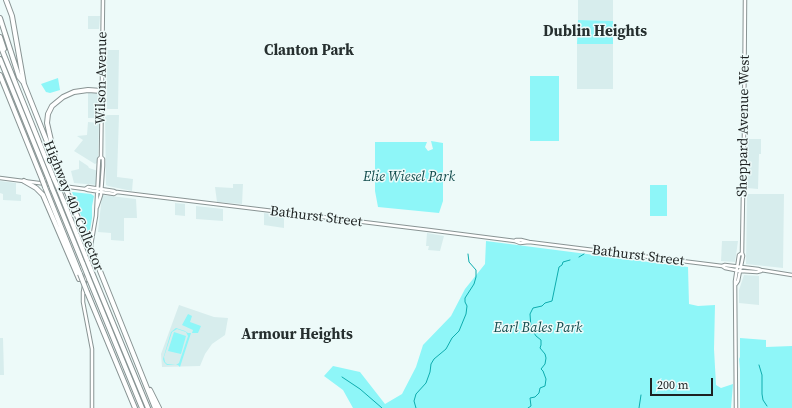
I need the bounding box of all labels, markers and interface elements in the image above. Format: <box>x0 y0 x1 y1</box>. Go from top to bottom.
district label: Dublin Heights <box>543 23 647 41</box>
street label: Wilson Avenue <box>93 31 111 125</box>
district label: Clanton Park <box>264 42 354 60</box>
street label: Sheppard Avenue West <box>734 55 754 197</box>
street label: Highway 401 Collector <box>39 138 107 274</box>
park label: Elie Wiesel Park <box>363 169 455 185</box>
street label: Bathurst Street <box>269 203 363 231</box>
street label: Bathurst Street <box>591 242 685 270</box>
park label: Earl Bales Park <box>494 320 582 336</box>
district label: Armour Heights <box>241 326 353 344</box>
scale bar <box>652 370 715 396</box>
text: 200 m <box>657 377 689 393</box>

